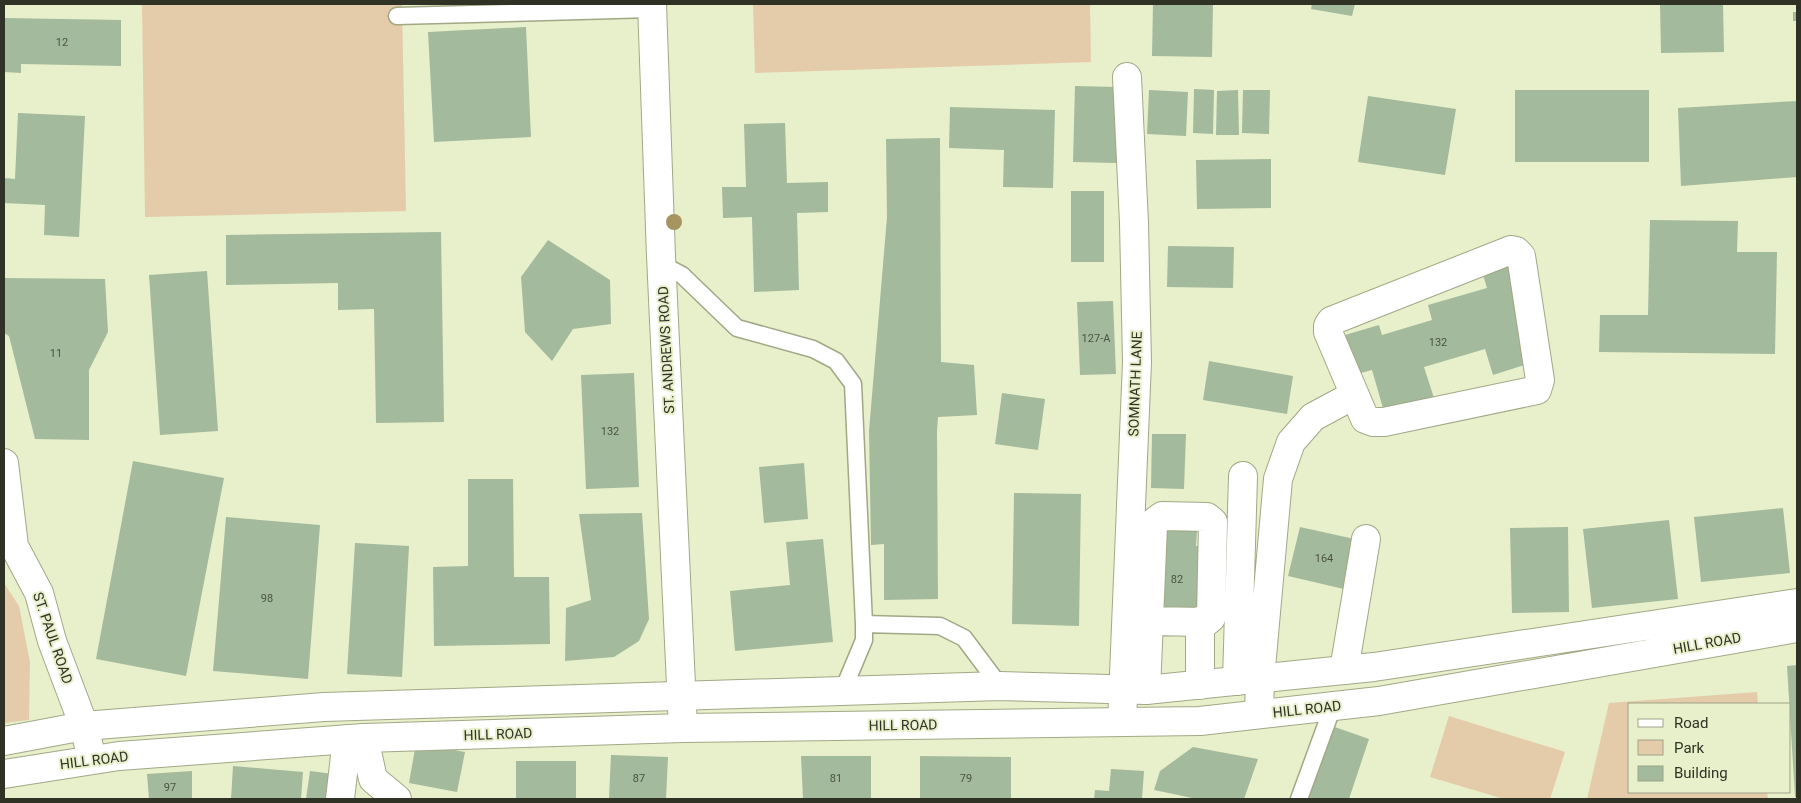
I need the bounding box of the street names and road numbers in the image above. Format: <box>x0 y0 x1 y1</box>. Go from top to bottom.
street label: ST. ANDREWS ROAD <box>655 286 677 414</box>
street label: SOMNATH LANE <box>1125 331 1145 437</box>
street label: ST. PAUL ROAD <box>30 590 76 686</box>
street label: HILL ROAD <box>1672 629 1742 657</box>
street label: HILL ROAD <box>1272 697 1342 721</box>
street label: HILL ROAD <box>868 716 938 734</box>
street label: HILL ROAD <box>463 725 533 743</box>
street label: HILL ROAD <box>59 748 129 772</box>

